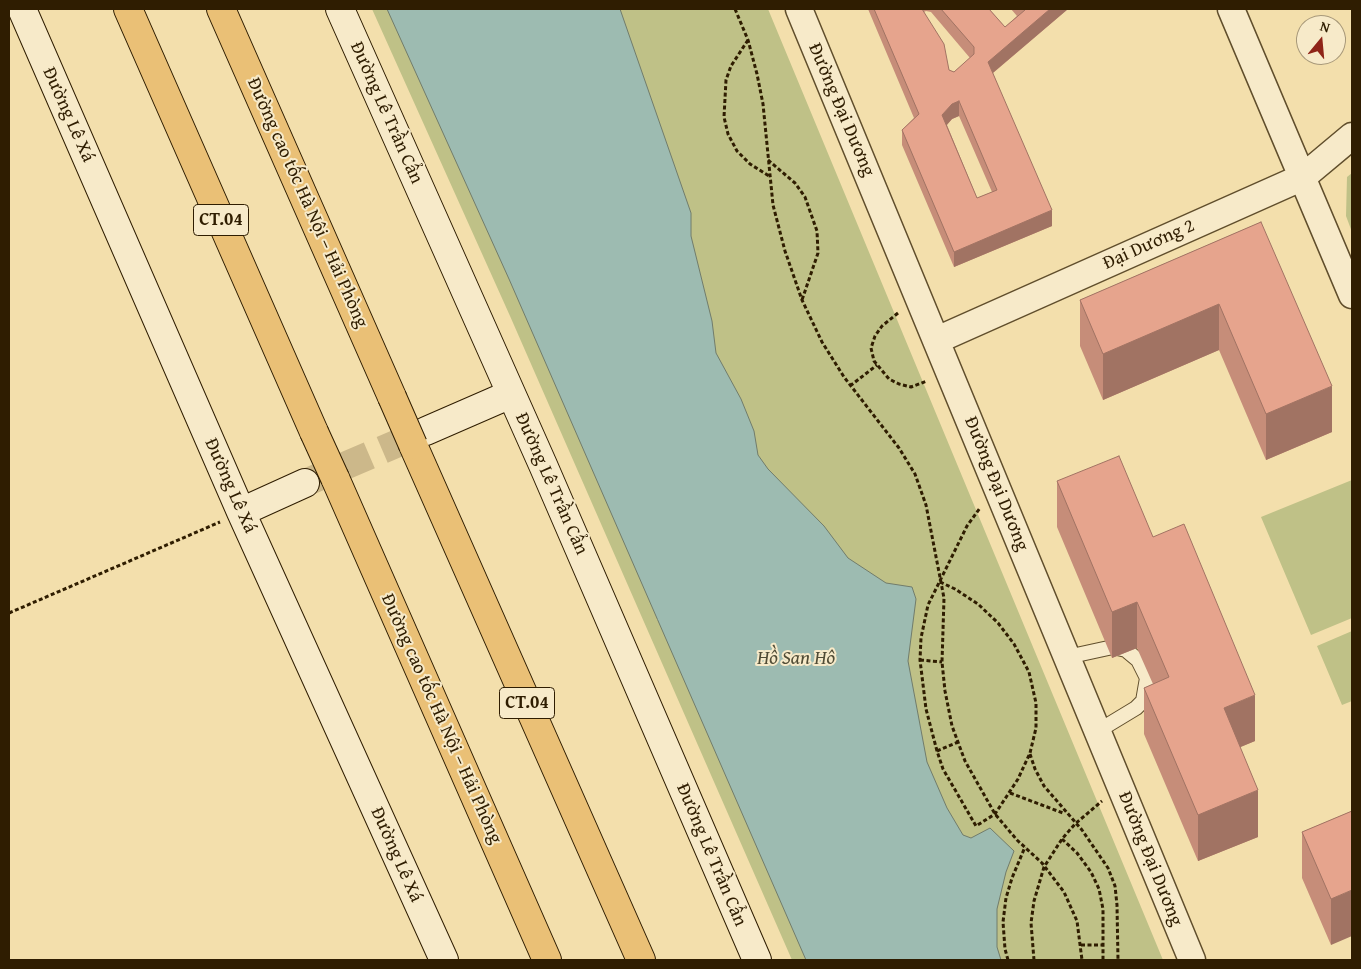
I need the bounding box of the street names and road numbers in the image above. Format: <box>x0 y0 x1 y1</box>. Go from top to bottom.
street label: Đường Lê Trần Cẩn <box>344 38 428 188</box>
street label: Đường Đại Dương <box>803 40 879 180</box>
street label: Đường Lê Xá <box>37 64 99 166</box>
street label: Đường cao tốc Hà Nội – Hải Phòng <box>241 75 373 331</box>
road number: CT.04 <box>194 204 248 236</box>
street label: Đại Dương 2 <box>1100 215 1198 275</box>
street label: Đường Lê Trần Cẩn <box>509 409 593 559</box>
street label: Đường Đại Dương <box>959 414 1033 554</box>
street label: Đường Lê Xá <box>199 435 261 537</box>
street label: Đường cao tốc Hà Nội – Hải Phòng <box>375 591 507 847</box>
road number: CT.04 <box>500 688 554 718</box>
street label: Đường Lê Trần Cẩn <box>671 780 751 930</box>
street label: Đường Đại Dương <box>1113 789 1187 929</box>
street label: Đường Lê Xá <box>365 804 427 906</box>

